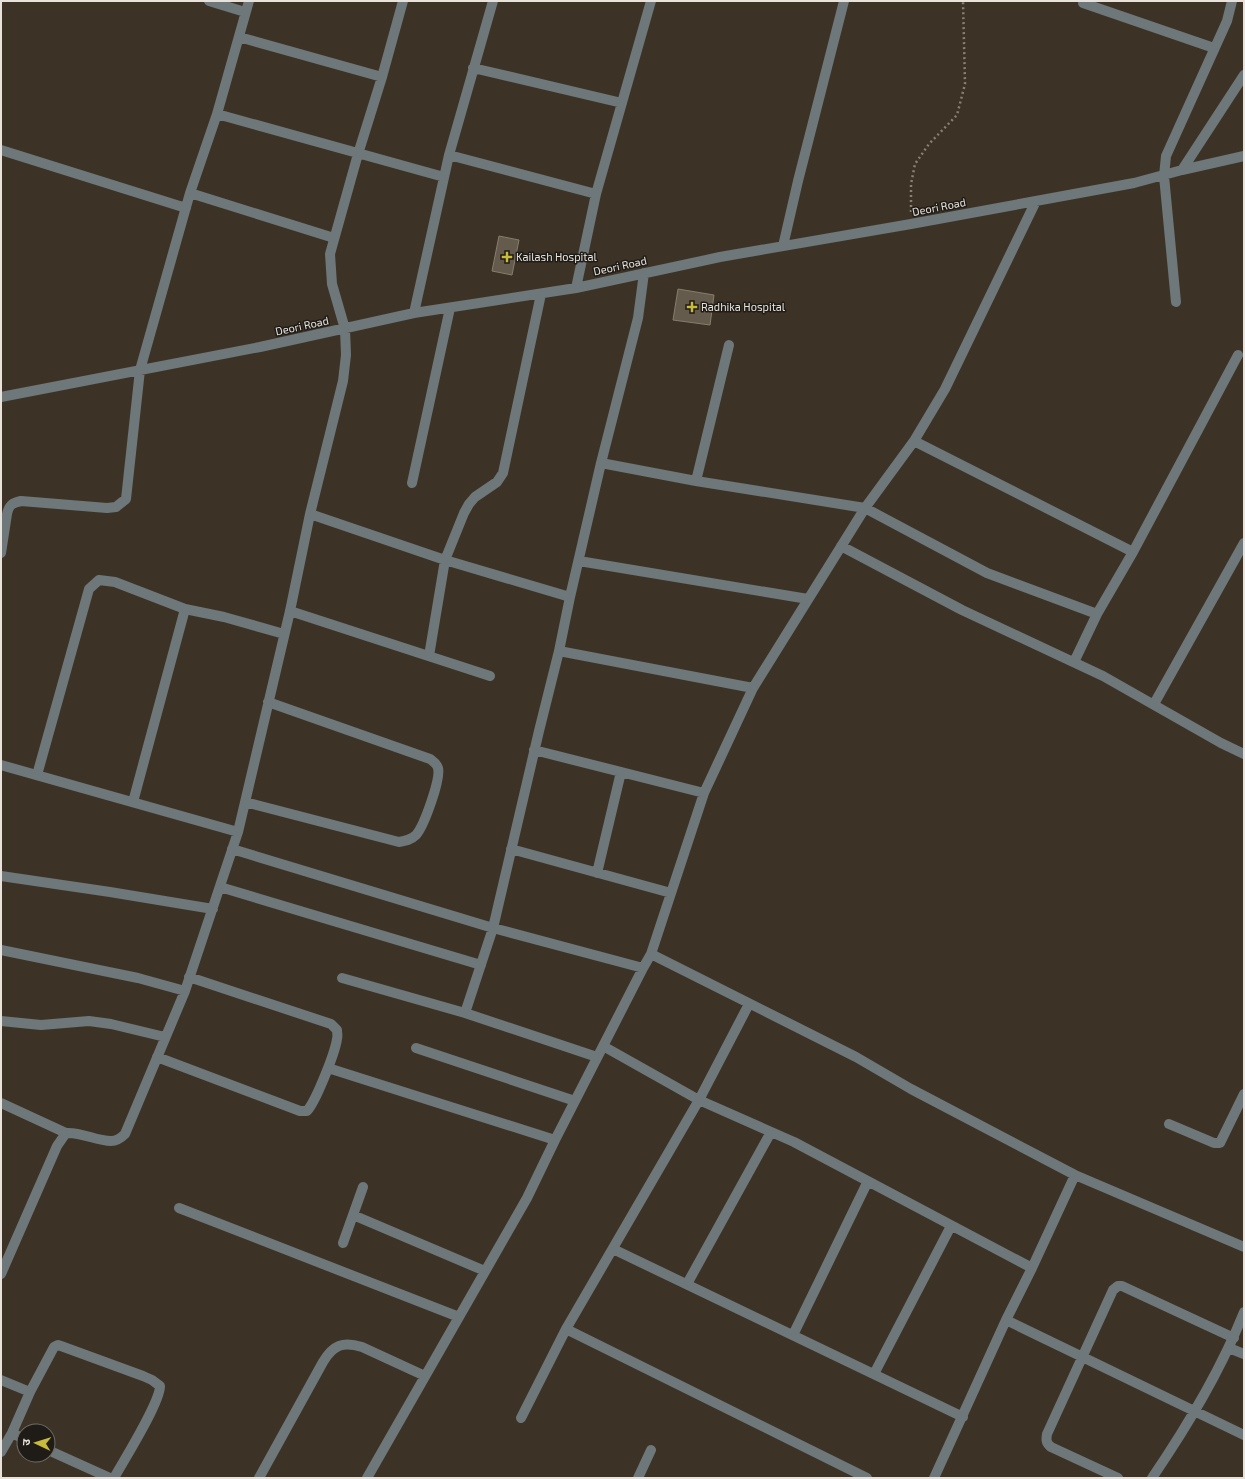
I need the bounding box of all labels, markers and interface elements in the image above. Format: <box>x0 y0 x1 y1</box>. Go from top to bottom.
street label: Deori Road <box>911 195 967 218</box>
place label: Kailash Hospital <box>516 250 598 263</box>
marker: Kailash Hospital <box>501 251 513 263</box>
street label: Deori Road <box>592 253 648 278</box>
place label: Radhika Hospital <box>701 300 786 313</box>
marker: Radhika Hospital <box>686 301 698 313</box>
street label: Deori Road <box>274 313 330 338</box>
north arrow <box>16 1423 56 1463</box>
text: उ <box>19 1438 32 1446</box>

